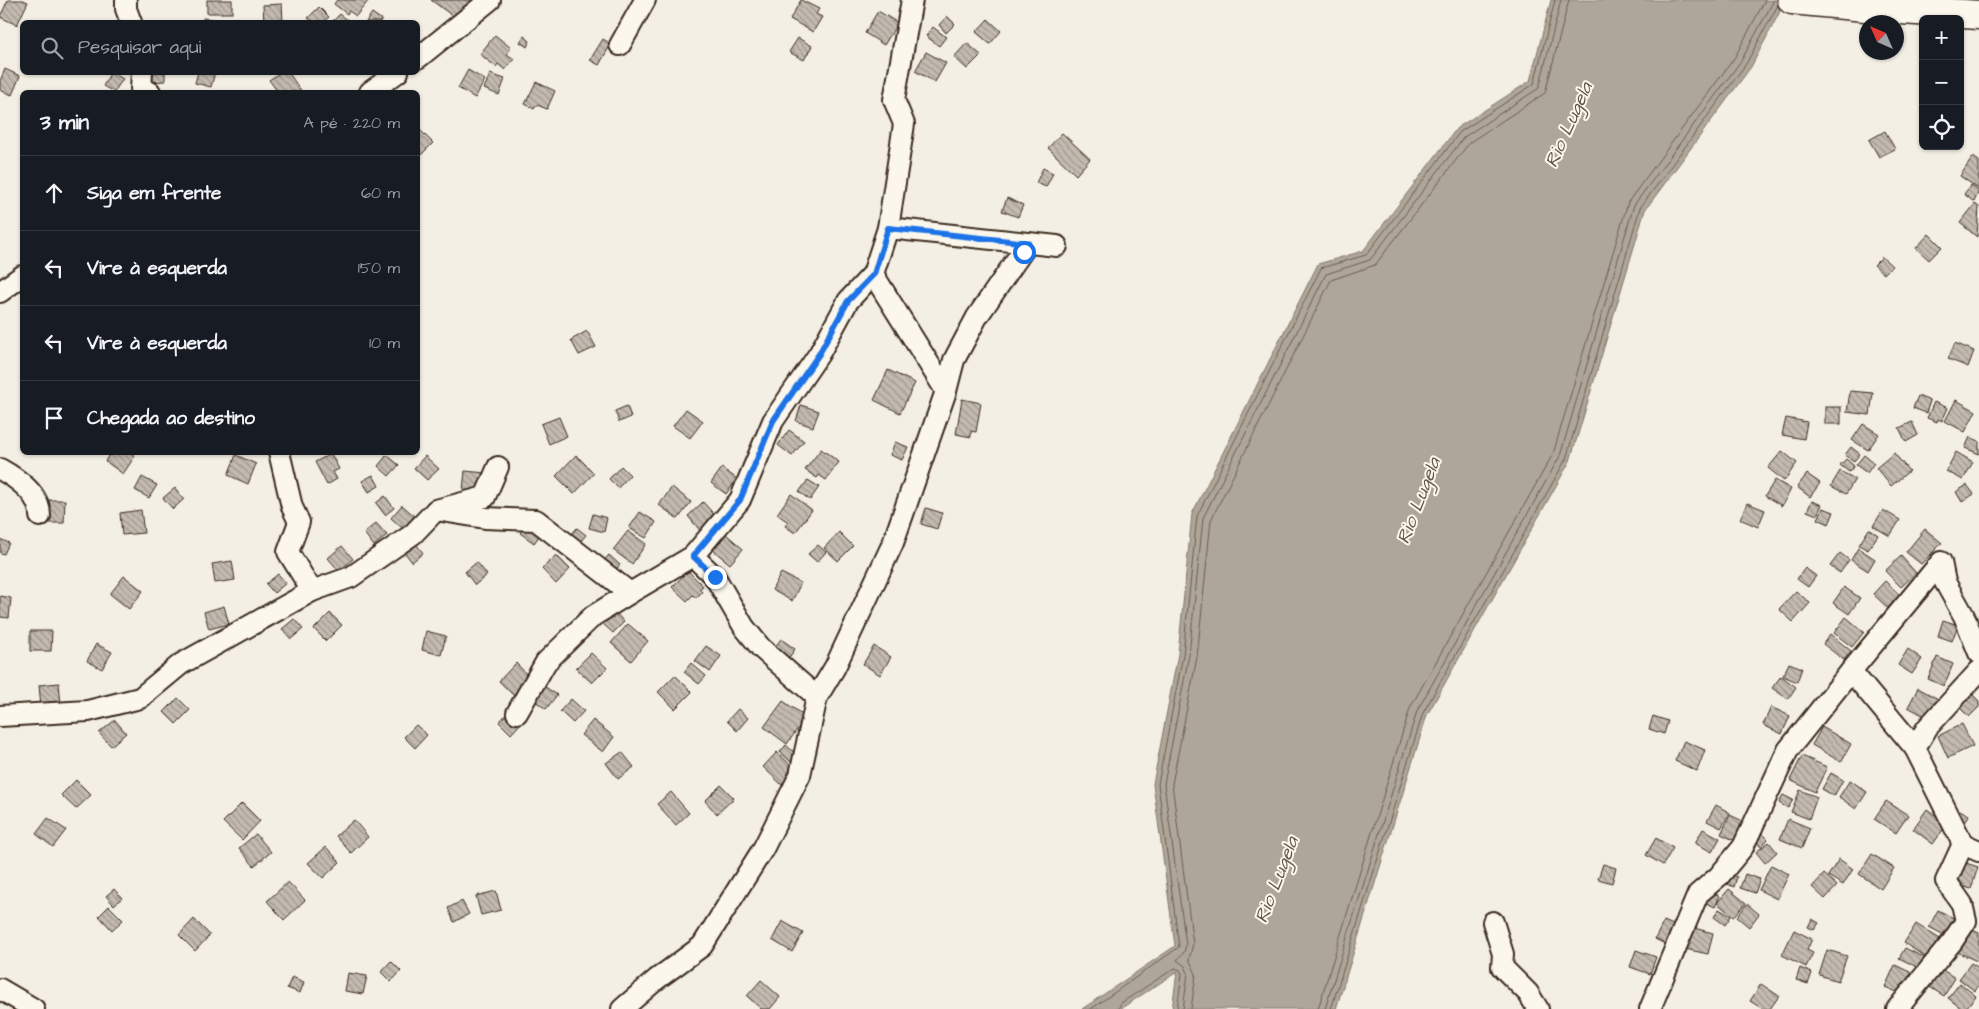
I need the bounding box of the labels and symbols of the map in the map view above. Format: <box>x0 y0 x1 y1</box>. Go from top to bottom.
north arrow <box>1859 15 1904 60</box>
water label: Rio Lugela <box>1538 77 1600 172</box>
route start <box>1013 241 1036 264</box>
water label: Rio Lugela <box>1390 453 1448 548</box>
route end <box>704 566 727 589</box>
water label: Rio Lugela <box>1248 832 1306 927</box>

